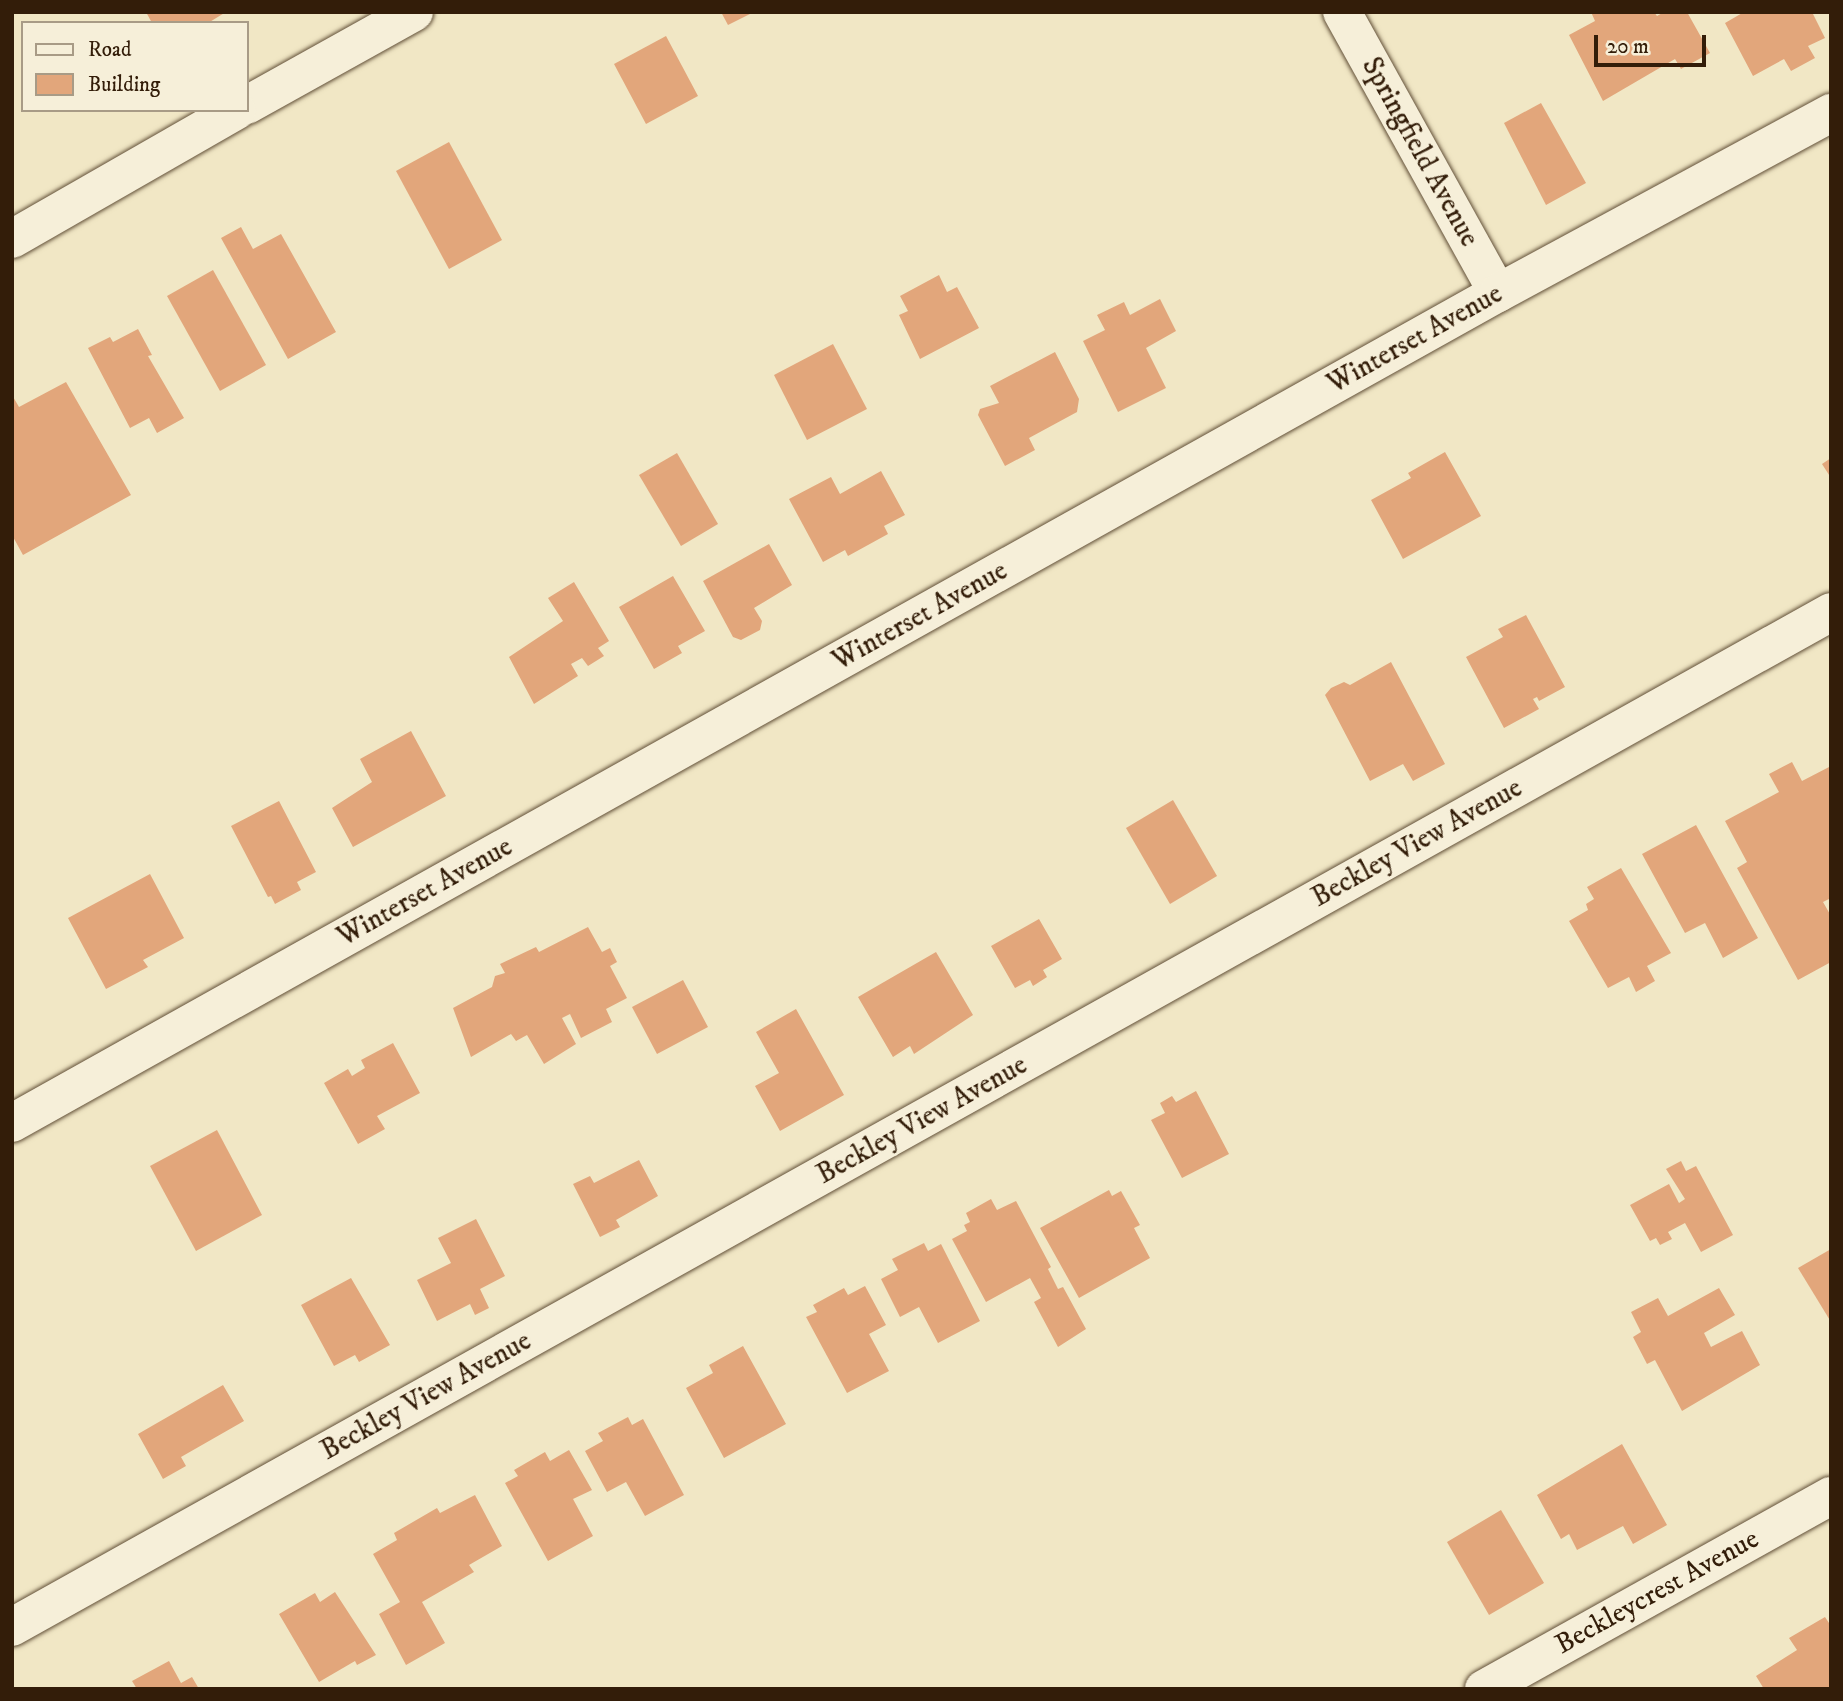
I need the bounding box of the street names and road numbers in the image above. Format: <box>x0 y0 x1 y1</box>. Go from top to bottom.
street label: Springfield Avenue <box>1354 52 1486 252</box>
street label: Winterset Avenue <box>1322 277 1508 401</box>
street label: Winterset Avenue <box>827 554 1013 678</box>
street label: Beckley View Avenue <box>1306 771 1528 915</box>
street label: Winterset Avenue <box>332 830 518 954</box>
street label: Beckley View Avenue <box>811 1048 1033 1192</box>
street label: Beckley View Avenue <box>315 1324 537 1468</box>
street label: Beckleycrest Avenue <box>1549 1522 1765 1662</box>

